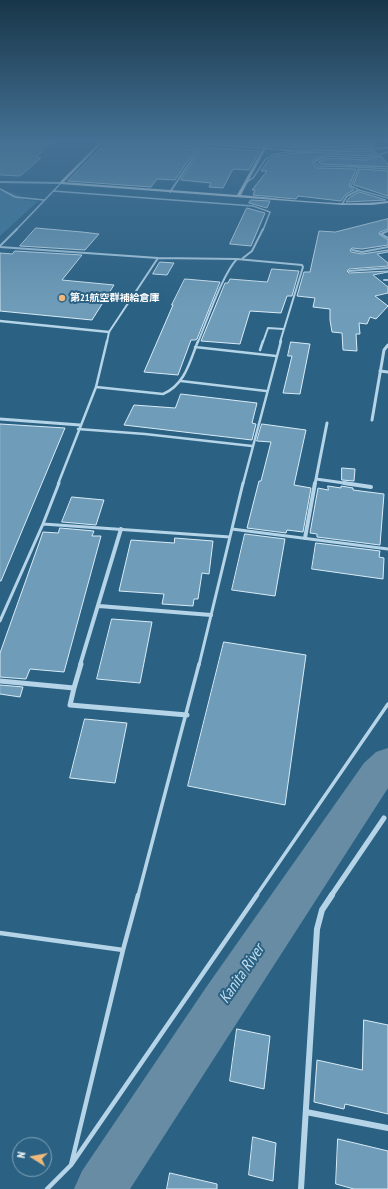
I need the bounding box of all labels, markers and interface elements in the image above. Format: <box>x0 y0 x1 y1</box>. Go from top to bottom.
place label: 第21航空群補給倉庫 <box>70 292 160 304</box>
marker: 第21航空群補給倉庫 <box>57 293 67 303</box>
water label: Kanita River <box>215 941 269 1007</box>
north arrow <box>12 1137 52 1177</box>
text: N <box>14 1151 29 1159</box>

